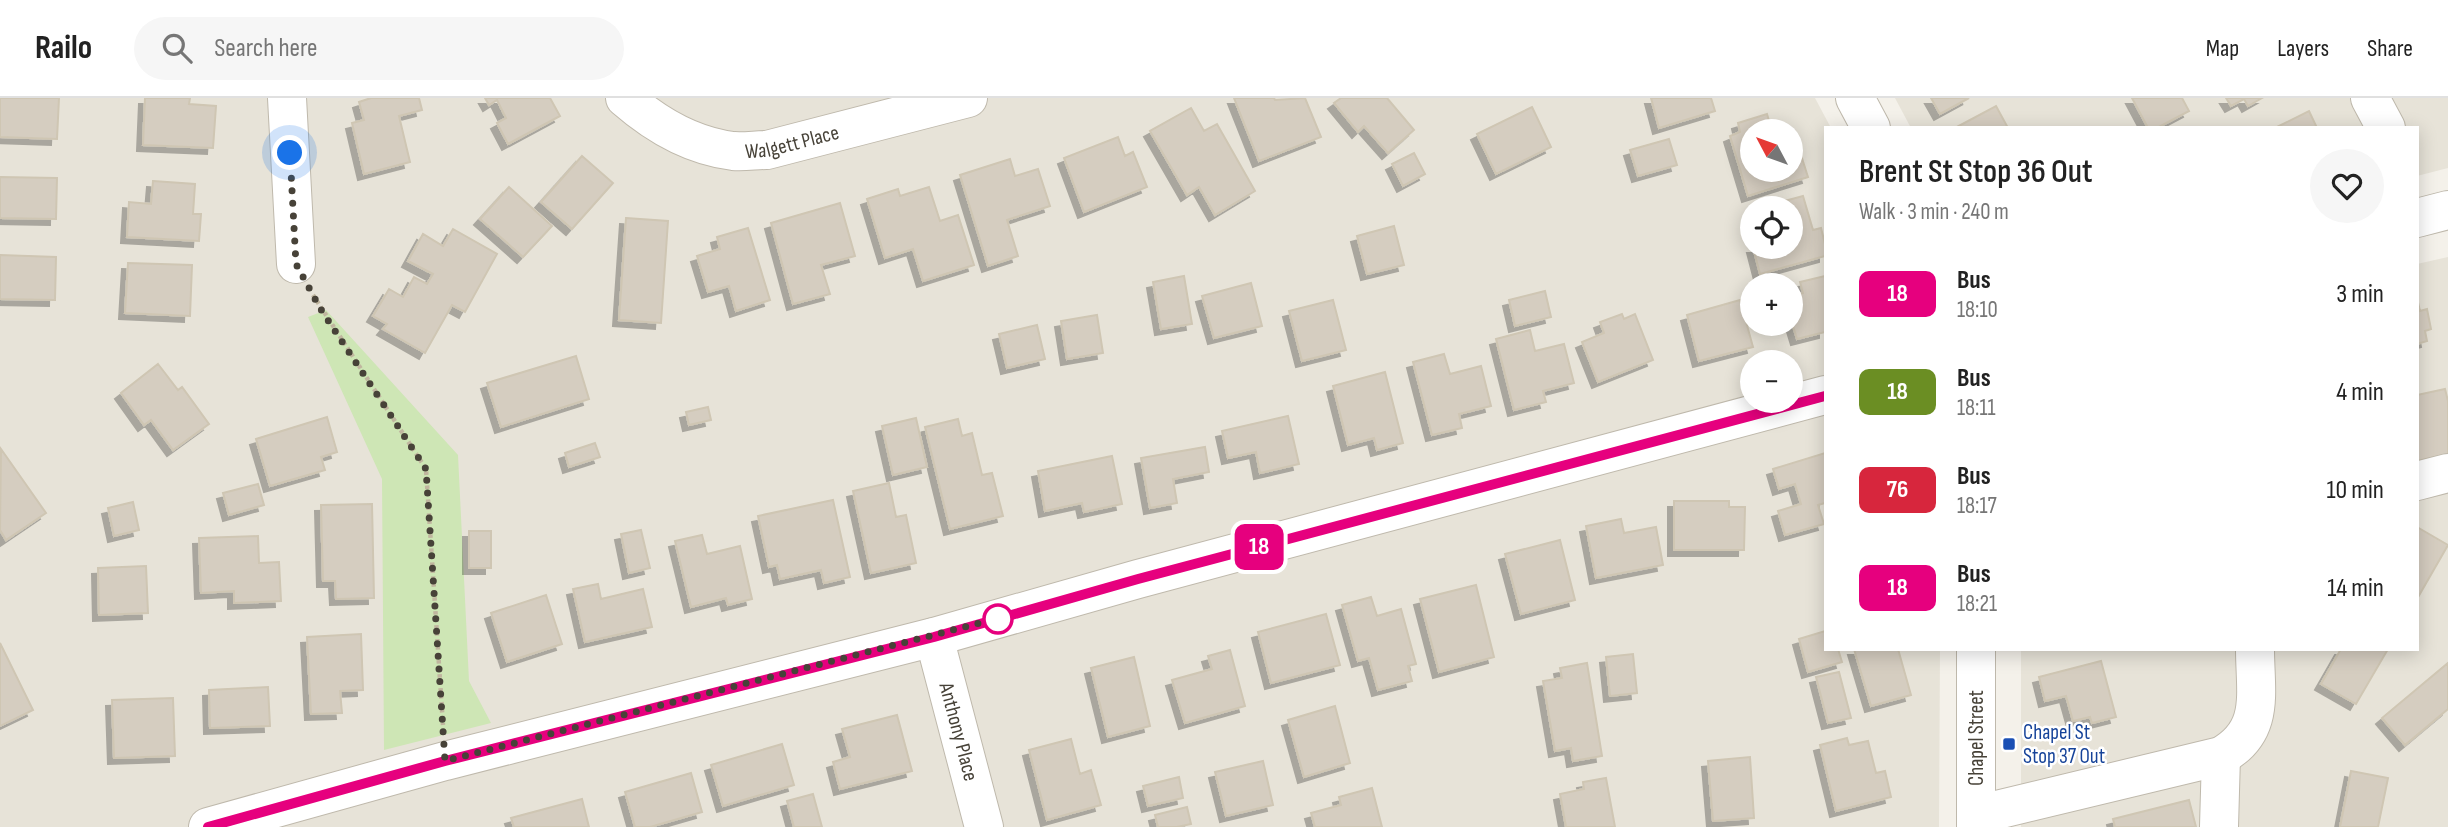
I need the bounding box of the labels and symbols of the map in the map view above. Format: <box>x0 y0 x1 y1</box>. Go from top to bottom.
north arrow <box>1740 119 1802 182</box>
street label: Walgett Place <box>744 120 842 164</box>
your location <box>272 135 307 170</box>
line badge: 18 <box>1228 524 1290 570</box>
unlabelled marker <box>983 604 1013 634</box>
street label: Anthony Place <box>933 679 983 784</box>
street label: Chapel Street <box>1964 690 1989 786</box>
place label: Chapel St Stop 37 Out <box>2023 720 2105 769</box>
marker: Chapel St Stop 37 Out <box>2001 736 2017 752</box>

